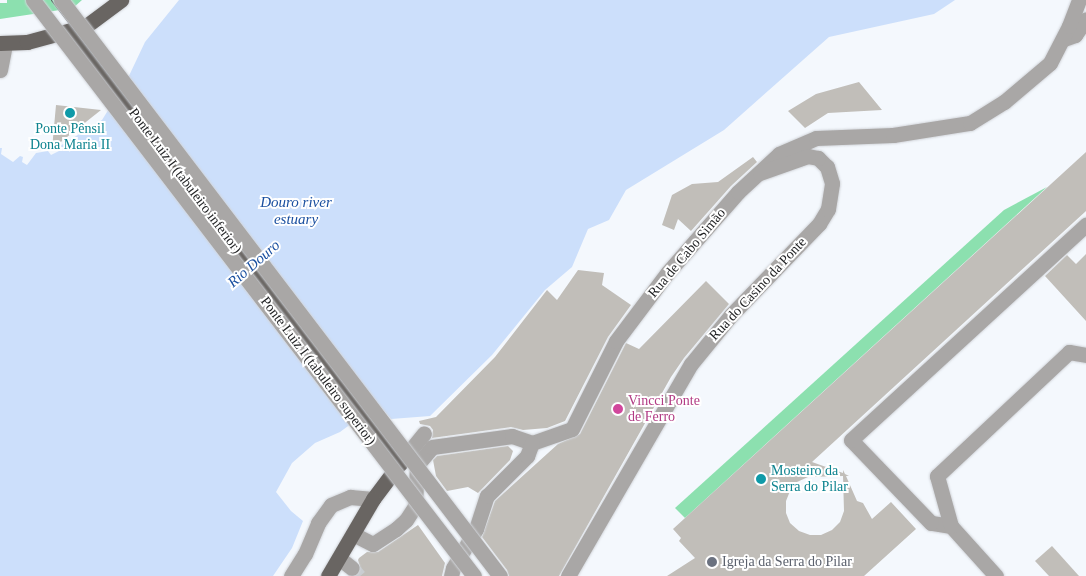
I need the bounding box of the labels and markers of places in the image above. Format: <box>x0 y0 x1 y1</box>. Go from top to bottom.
marker: Ponte Pênsil Dona Maria II <box>64 107 76 119</box>
place label: Ponte Pênsil Dona Maria II <box>30 121 110 154</box>
place label: Vincci Ponte de Ferro <box>628 393 700 426</box>
marker: Vincci Ponte de Ferro <box>612 403 624 415</box>
place label: Mosteiro da Serra do Pilar <box>771 463 848 496</box>
marker: Mosteiro da Serra do Pilar <box>755 473 767 485</box>
place label: Igreja da Serra do Pilar <box>722 554 852 570</box>
marker: Igreja da Serra do Pilar <box>706 556 718 568</box>

